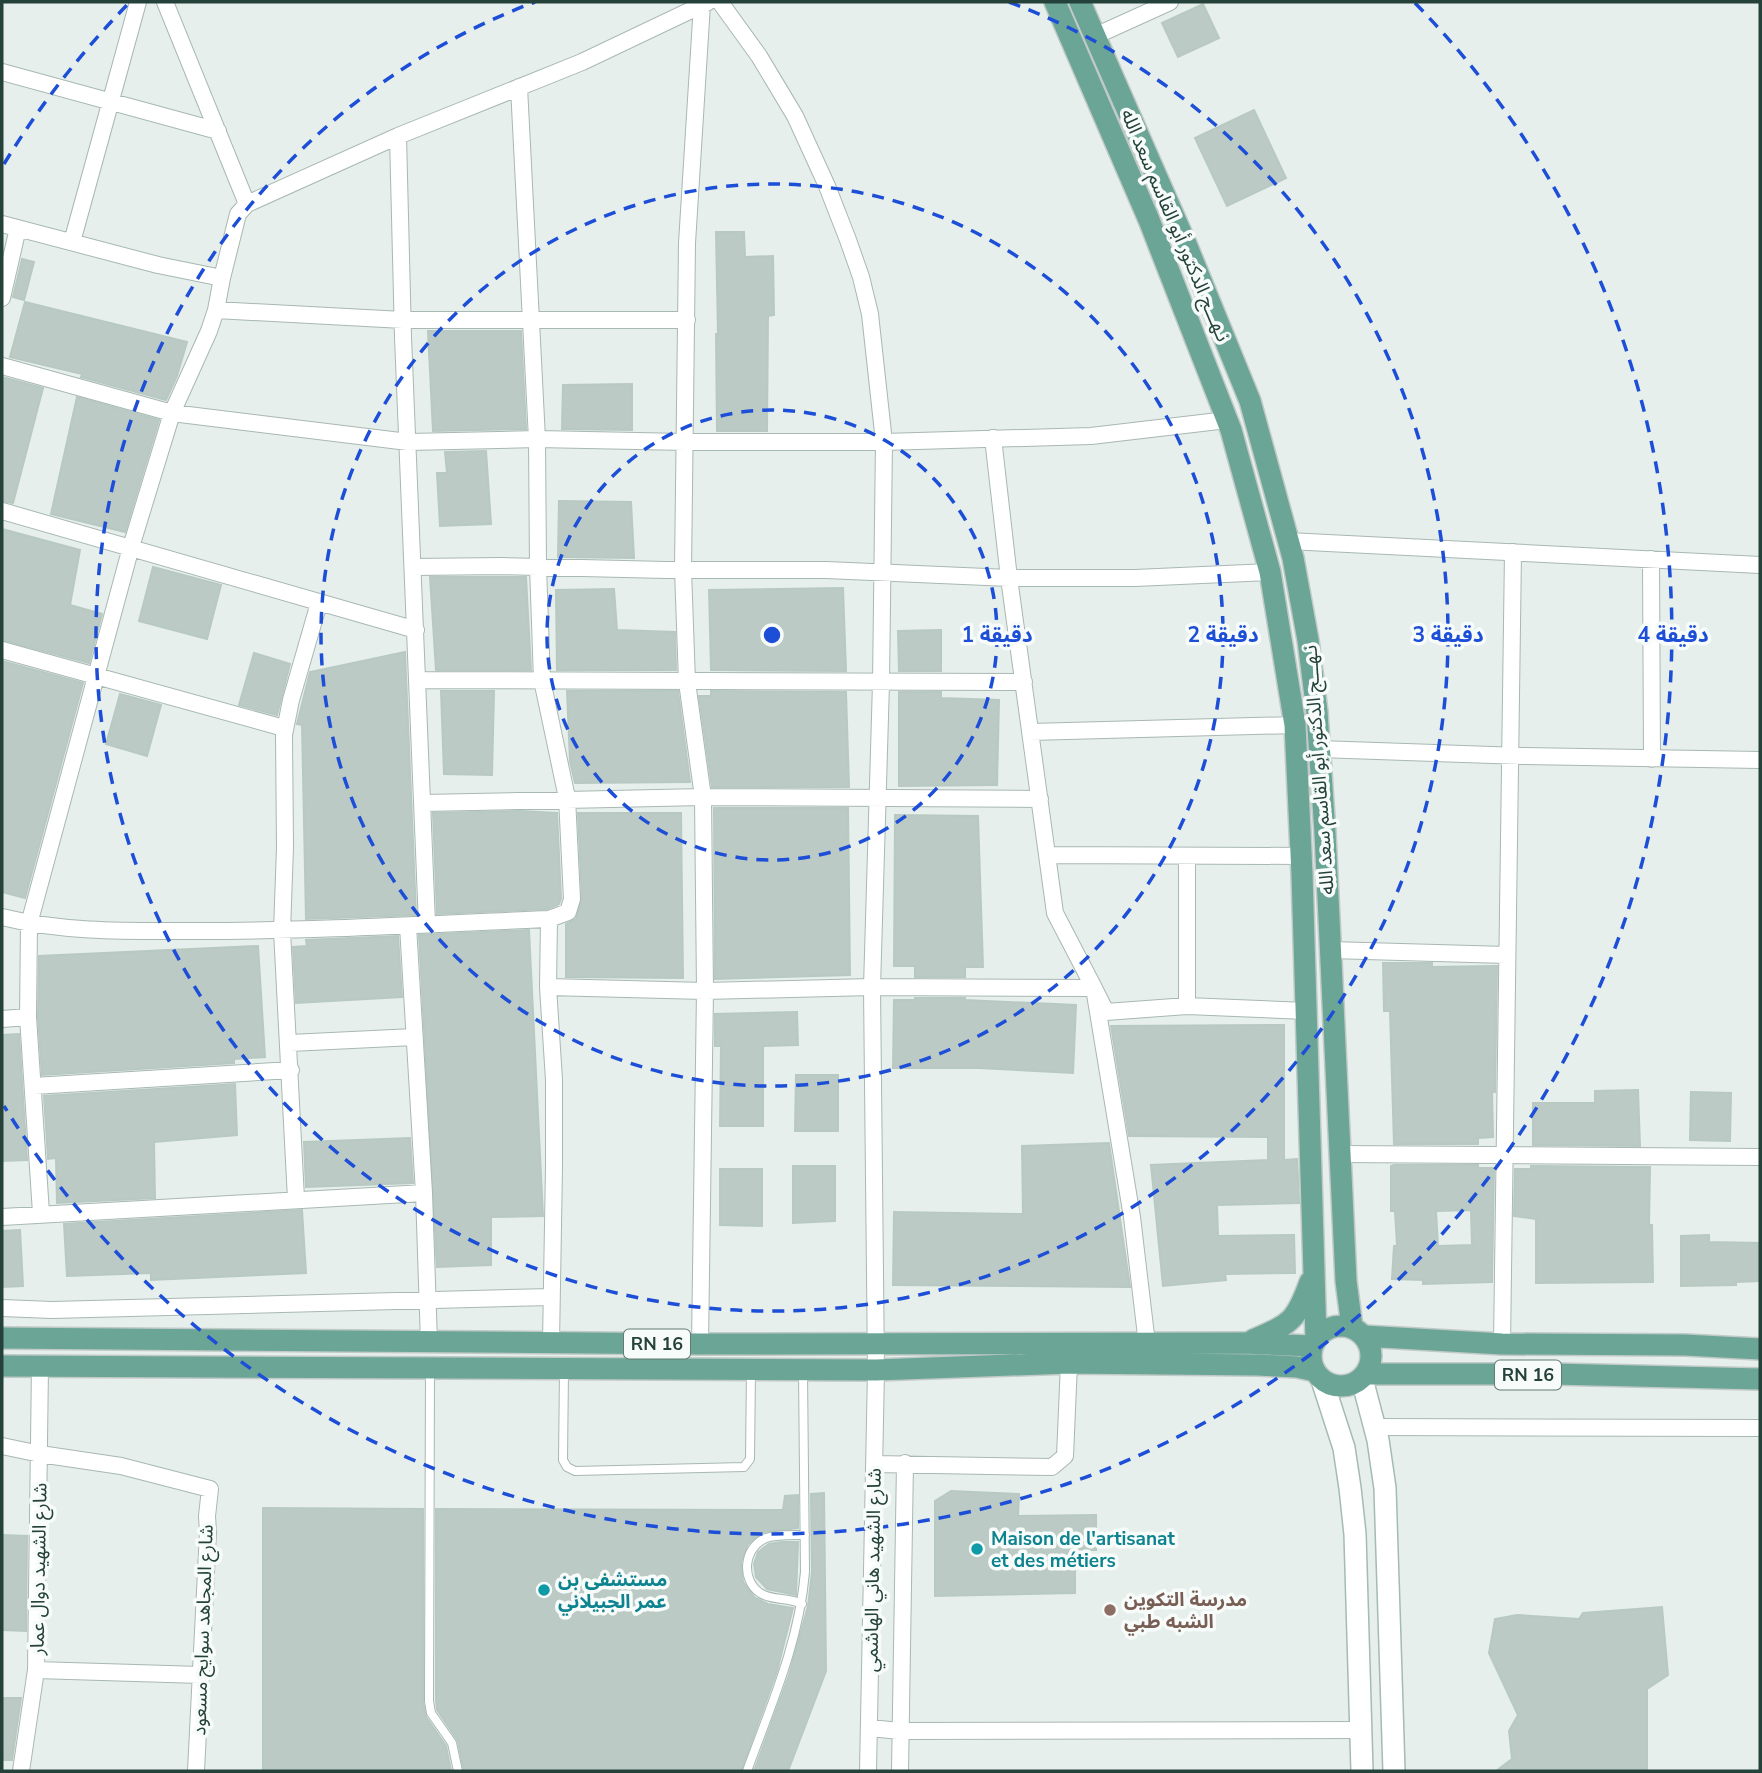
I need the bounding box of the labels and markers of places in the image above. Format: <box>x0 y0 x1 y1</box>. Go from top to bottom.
centre of rings <box>760 623 784 647</box>
place label: Maison de l'artisanat et des métiers <box>991 1526 1176 1574</box>
marker: Maison de l'artisanat et des métiers <box>969 1541 985 1557</box>
place label: مستشفى بن عمر الجبيلاني <box>558 1567 667 1616</box>
marker: مستشفى بن عمر الجبيلاني <box>536 1582 552 1598</box>
place label: مدرسة التكوين الشبه طبي <box>1124 1587 1247 1636</box>
marker: مدرسة التكوين الشبه طبي <box>1102 1602 1118 1618</box>

